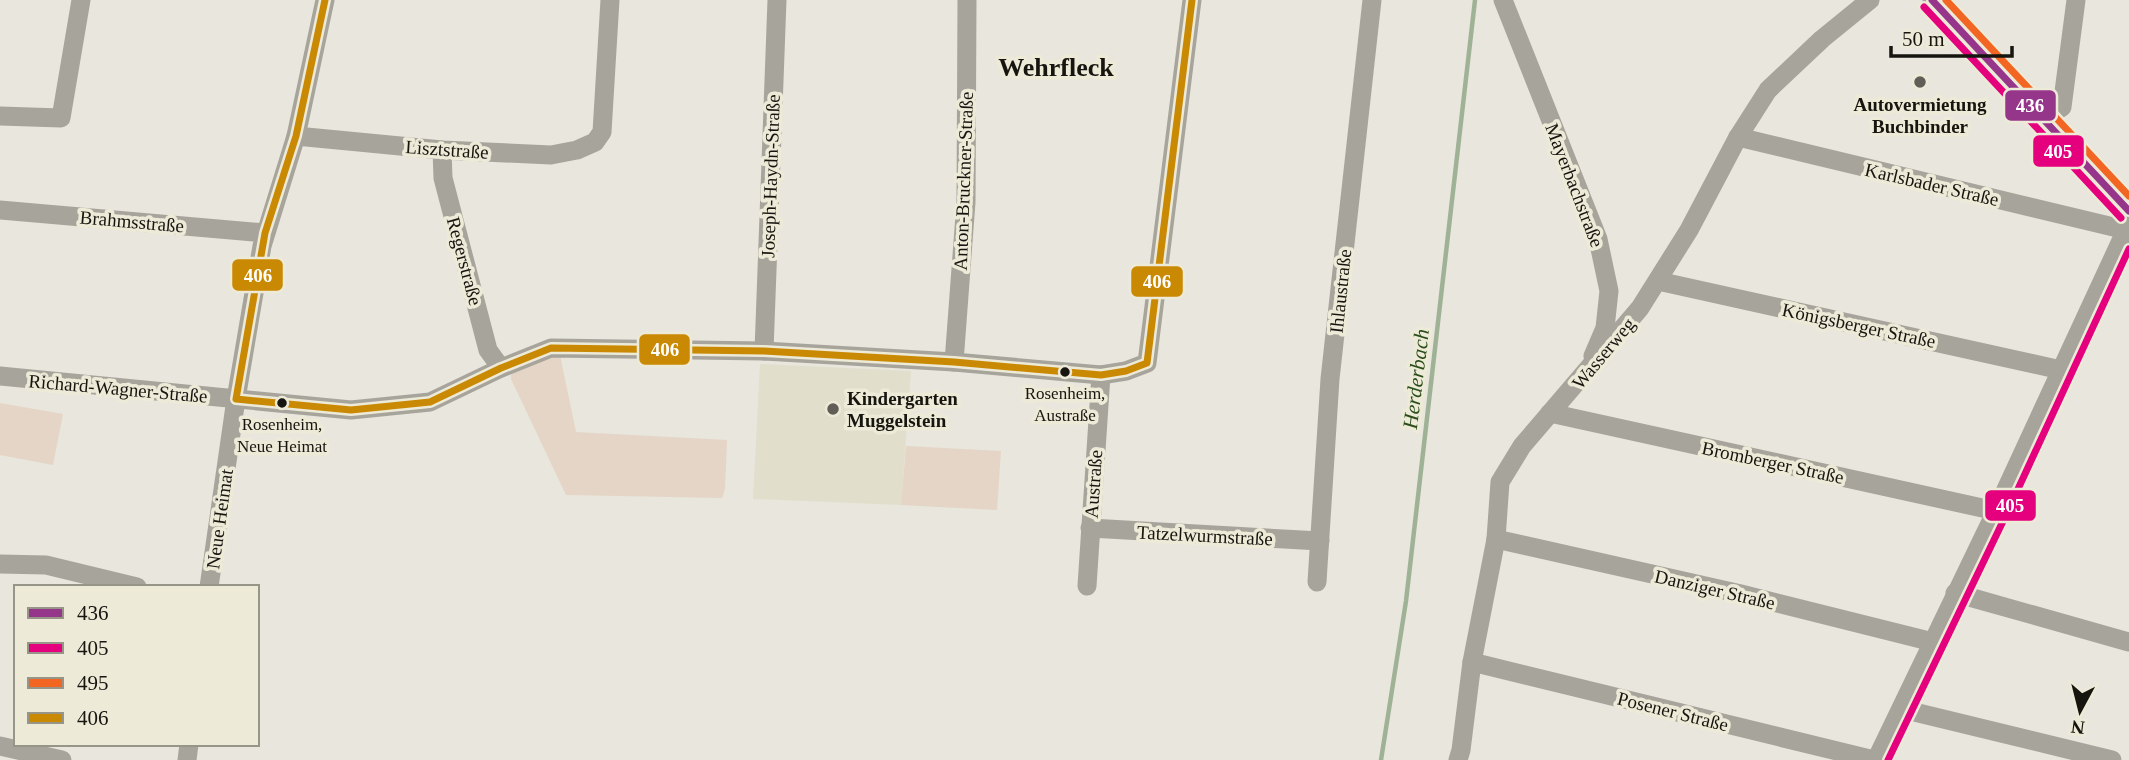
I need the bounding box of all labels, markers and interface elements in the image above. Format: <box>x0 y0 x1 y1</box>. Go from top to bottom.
scale bar <box>1891 14 2012 58</box>
text: 50 m <box>1902 27 1945 51</box>
district label: Wehrfleck <box>998 53 1114 82</box>
marker: Autovermietung Buchbinder <box>1912 74 1928 90</box>
line badge: 436 <box>2004 89 2057 122</box>
street label: Anton-Bruckner-Straße <box>950 91 977 271</box>
street label: Joseph-Haydn-Straße <box>757 94 784 258</box>
place label: Autovermietung Buchbinder <box>1854 94 1987 137</box>
text: 436 <box>2016 95 2044 116</box>
street label: Mayerbachstraße <box>1541 120 1608 250</box>
line badge: 405 <box>2032 134 2085 168</box>
street label: Lisztstraße <box>405 136 489 163</box>
text: 405 <box>2044 141 2072 162</box>
street label: Karlsbader Straße <box>1863 159 2001 210</box>
street label: Brahmsstraße <box>79 206 185 237</box>
street label: Regerstraße <box>443 215 486 308</box>
street label: Ihlaustraße <box>1326 248 1355 334</box>
line badge: 406 <box>231 258 284 292</box>
text: 406 <box>244 265 272 286</box>
line badge: 406 <box>1130 265 1184 298</box>
text: 406 <box>1143 271 1171 292</box>
street label: Königsberger Straße <box>1780 299 1938 352</box>
street label: Wasserweg <box>1568 313 1639 393</box>
water label: Herderbach <box>1398 328 1434 431</box>
line badge: 406 <box>638 333 691 366</box>
text: 406 <box>651 339 679 360</box>
marker: Rosenheim, Austraße <box>1058 365 1072 379</box>
street label: Richard-Wagner-Straße <box>28 370 208 407</box>
place label: Rosenheim, Austraße <box>1025 384 1105 425</box>
place label: Kindergarten Muggelstein <box>847 388 958 431</box>
marker: Rosenheim, Neue Heimat <box>275 396 289 410</box>
marker: Kindergarten Muggelstein <box>825 401 841 417</box>
place label: Rosenheim, Neue Heimat <box>237 415 327 456</box>
street label: Bromberger Straße <box>1700 437 1846 488</box>
street label: Austraße <box>1081 449 1106 519</box>
street label: Neue Heimat <box>202 467 237 570</box>
line badge: 405 <box>1984 489 2037 522</box>
text: 405 <box>1996 495 2024 516</box>
street label: Tatzelwurmstraße <box>1137 521 1273 550</box>
street label: Danziger Straße <box>1653 565 1777 614</box>
legend <box>14 585 259 746</box>
text: 436 <box>77 601 109 625</box>
text: 405 <box>77 636 109 660</box>
text: 495 <box>77 671 109 695</box>
north arrow <box>2045 676 2115 746</box>
street label: Posener Straße <box>1615 688 1730 735</box>
text: 406 <box>77 706 109 730</box>
text: N <box>2070 716 2086 739</box>

